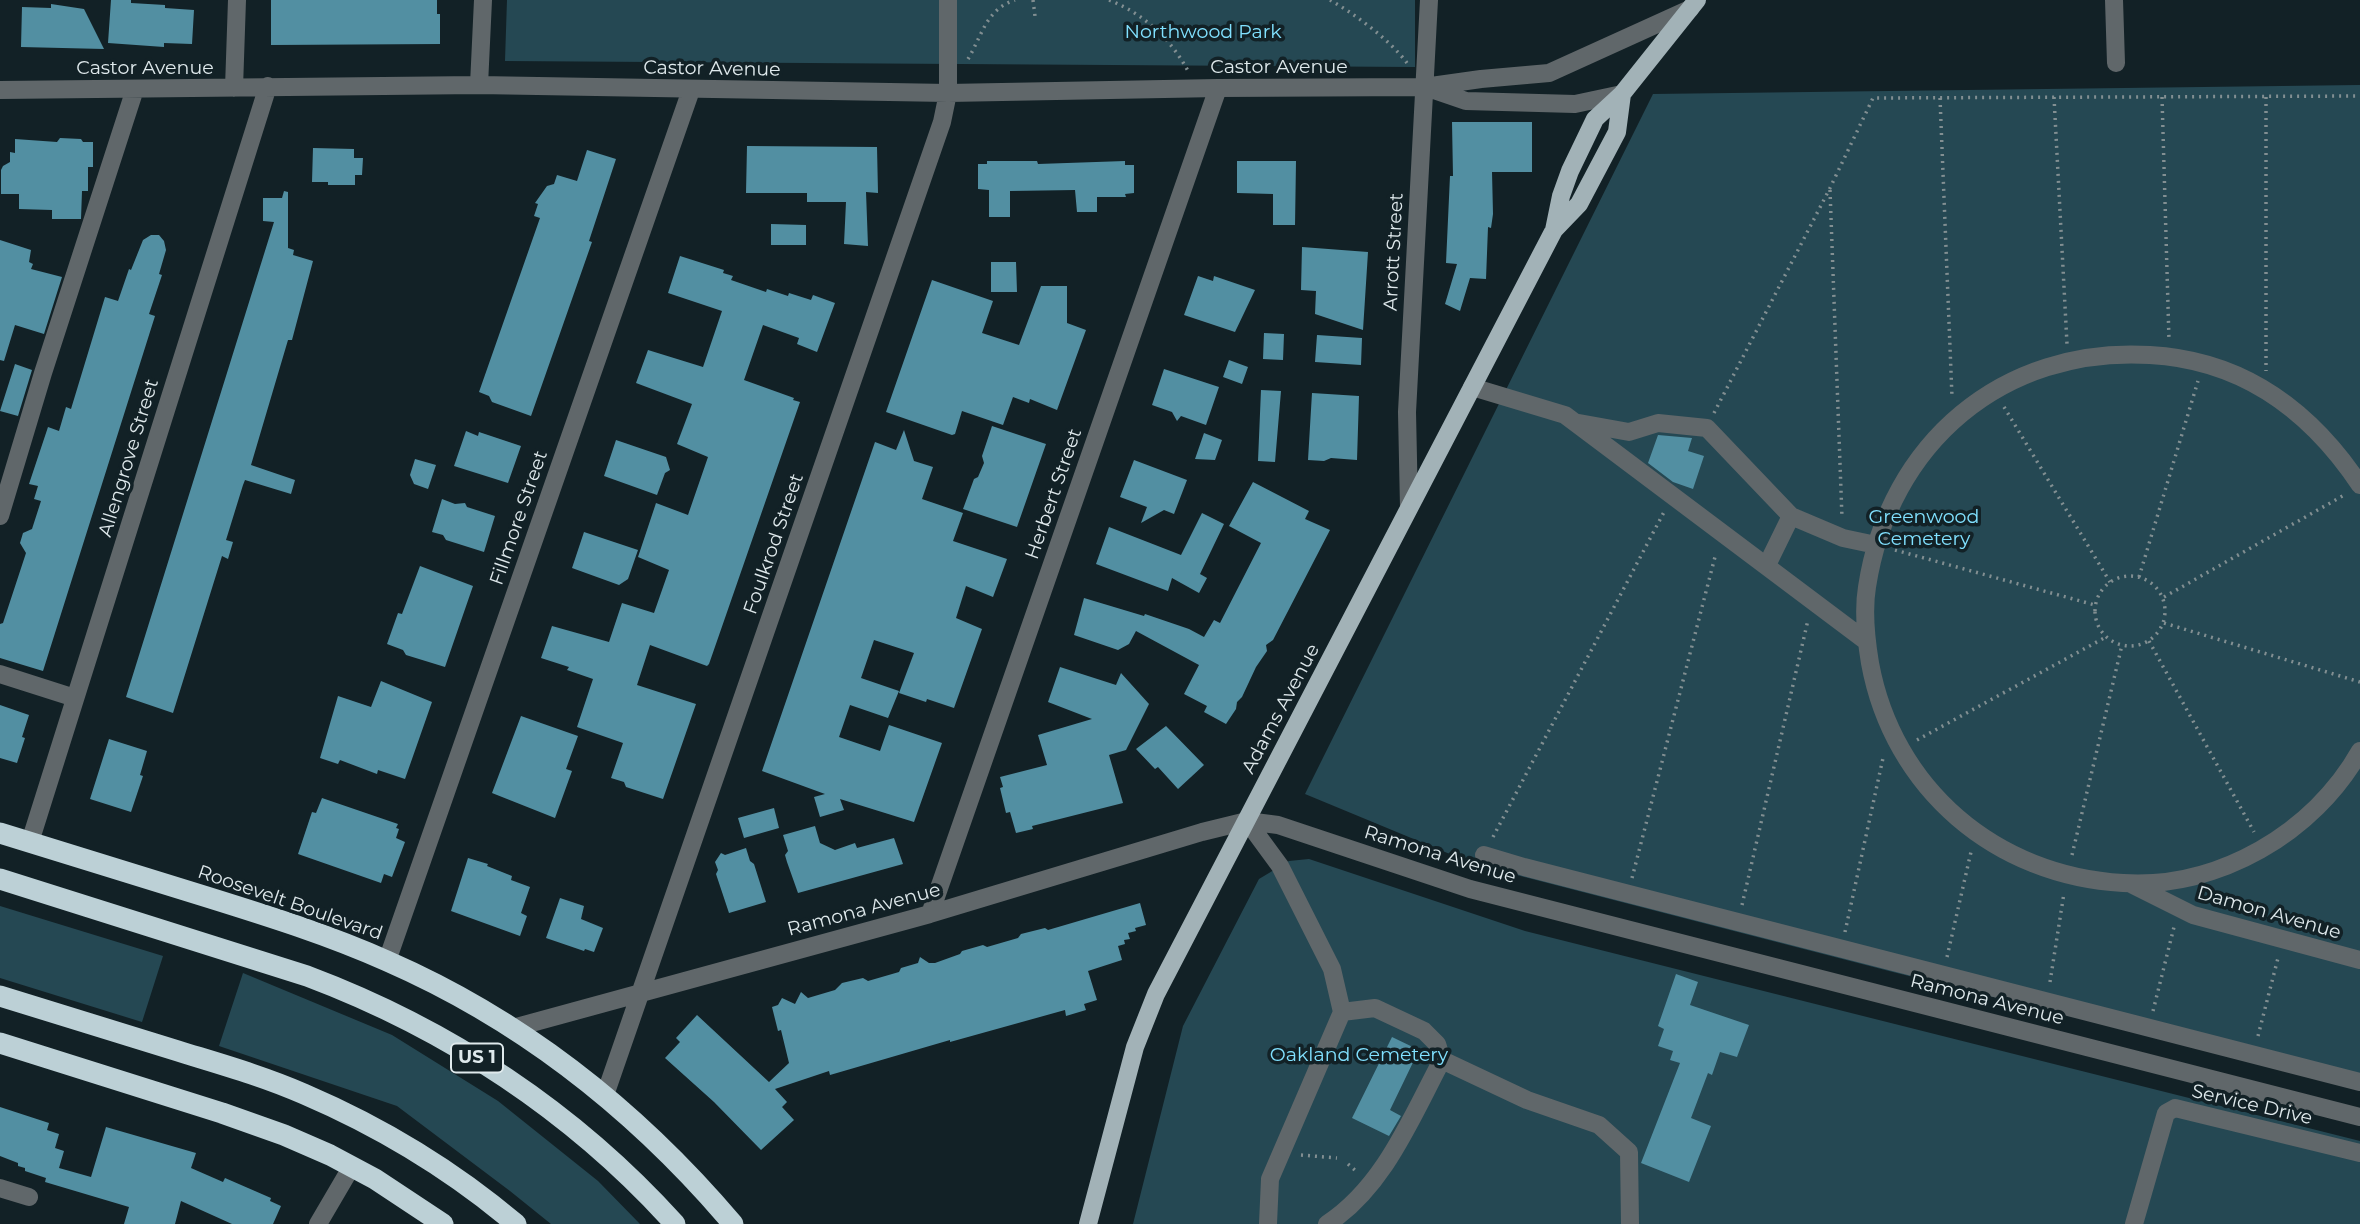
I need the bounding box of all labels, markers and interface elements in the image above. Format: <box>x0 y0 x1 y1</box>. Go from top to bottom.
park label: Northwood Park <box>1124 21 1282 43</box>
street label: Castor Avenue <box>643 56 781 82</box>
street label: Castor Avenue <box>1210 56 1348 78</box>
street label: Castor Avenue <box>76 57 214 79</box>
street label: Arrott Street <box>1380 192 1408 312</box>
street label: Allengrove Street <box>94 376 164 540</box>
street label: Herbert Street <box>1021 426 1087 562</box>
street label: Fillmore Street <box>485 448 553 588</box>
street label: Foulkrod Street <box>739 471 809 617</box>
park label: Greenwood Cemetery <box>1869 506 1979 550</box>
street label: Adams Avenue <box>1237 640 1325 778</box>
street label: Ramona Avenue <box>1361 821 1519 889</box>
street label: Roosevelt Boulevard <box>195 861 385 945</box>
street label: Ramona Avenue <box>785 879 943 941</box>
street label: Damon Avenue <box>2194 882 2344 944</box>
street label: Ramona Avenue <box>1908 970 2066 1030</box>
road number: US 1 <box>451 1044 503 1072</box>
park label: Oakland Cemetery <box>1270 1044 1448 1066</box>
street label: Service Drive <box>2189 1080 2315 1130</box>

